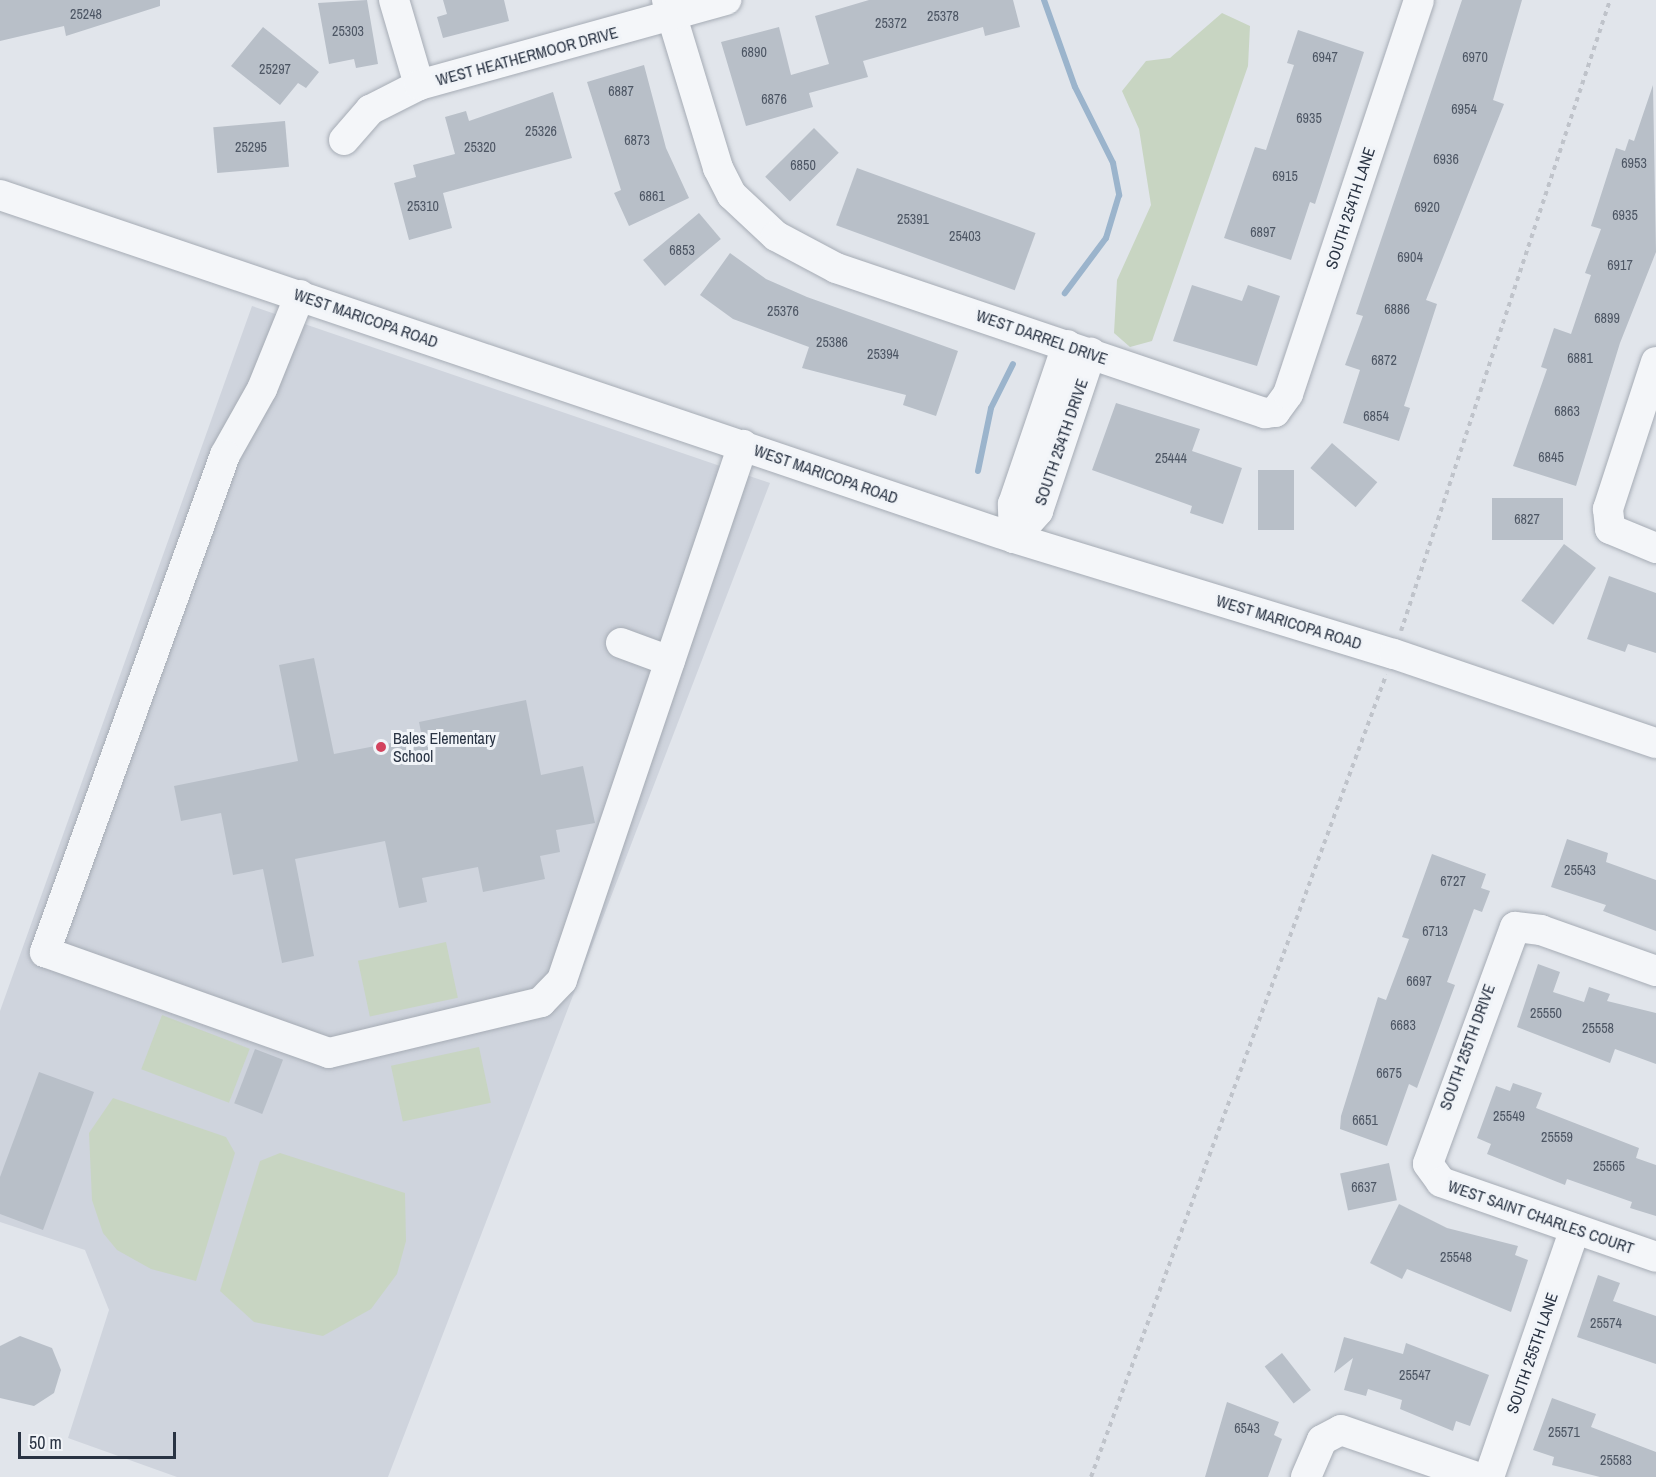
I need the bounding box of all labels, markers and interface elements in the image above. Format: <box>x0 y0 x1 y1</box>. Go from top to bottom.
house number: 25248 <box>70 6 102 22</box>
house number: 25378 <box>927 8 959 24</box>
house number: 25372 <box>875 15 907 31</box>
street label: WEST HEATHERMOOR DRIVE <box>434 22 620 90</box>
house number: 25303 <box>332 23 364 39</box>
house number: 6890 <box>741 44 767 60</box>
house number: 6947 <box>1312 49 1338 65</box>
house number: 6970 <box>1462 49 1488 65</box>
house number: 25297 <box>259 61 291 77</box>
house number: 6887 <box>608 83 634 99</box>
house number: 6876 <box>761 91 787 107</box>
house number: 6954 <box>1451 101 1477 117</box>
house number: 6935 <box>1296 110 1322 126</box>
house number: 25326 <box>525 123 557 139</box>
house number: 6873 <box>624 132 650 148</box>
house number: 25295 <box>235 139 267 155</box>
house number: 25320 <box>464 139 496 155</box>
street label: SOUTH 254TH LANE <box>1321 145 1379 271</box>
house number: 6936 <box>1433 151 1459 167</box>
house number: 6953 <box>1621 155 1647 171</box>
house number: 6850 <box>790 157 816 173</box>
house number: 6915 <box>1272 168 1298 184</box>
house number: 6861 <box>639 188 665 204</box>
house number: 25310 <box>407 198 439 214</box>
house number: 6920 <box>1414 199 1440 215</box>
house number: 6935 <box>1612 207 1638 223</box>
house number: 25391 <box>897 211 929 227</box>
house number: 6897 <box>1250 224 1276 240</box>
house number: 25403 <box>949 228 981 244</box>
house number: 6853 <box>669 242 695 258</box>
house number: 6904 <box>1397 249 1423 265</box>
house number: 6917 <box>1607 257 1633 273</box>
street label: WEST MARICOPA ROAD <box>291 284 441 352</box>
house number: 6886 <box>1384 301 1410 317</box>
house number: 25376 <box>767 303 799 319</box>
street label: WEST DARREL DRIVE <box>973 305 1111 369</box>
house number: 6899 <box>1594 310 1620 326</box>
house number: 25386 <box>816 334 848 350</box>
house number: 25394 <box>867 346 899 362</box>
house number: 6881 <box>1567 350 1593 366</box>
house number: 6872 <box>1371 352 1397 368</box>
street label: SOUTH 254TH DRIVE <box>1030 376 1092 508</box>
house number: 6863 <box>1554 403 1580 419</box>
house number: 6854 <box>1363 408 1389 424</box>
street label: WEST MARICOPA ROAD <box>751 440 901 508</box>
house number: 6845 <box>1538 449 1564 465</box>
house number: 25444 <box>1155 450 1187 466</box>
house number: 6827 <box>1514 511 1540 527</box>
street label: WEST MARICOPA ROAD <box>1213 591 1365 653</box>
place label: Bales Elementary School <box>393 728 496 766</box>
marker: Bales Elementary School <box>374 740 388 754</box>
house number: 25543 <box>1564 862 1596 878</box>
house number: 6727 <box>1440 873 1466 889</box>
house number: 6713 <box>1422 923 1448 939</box>
house number: 6697 <box>1406 973 1432 989</box>
street label: SOUTH 255TH DRIVE <box>1435 981 1499 1113</box>
house number: 25550 <box>1530 1005 1562 1021</box>
house number: 6683 <box>1390 1017 1416 1033</box>
house number: 25558 <box>1582 1020 1614 1036</box>
house number: 6675 <box>1376 1065 1402 1081</box>
house number: 25549 <box>1493 1108 1525 1124</box>
house number: 6651 <box>1352 1112 1378 1128</box>
house number: 25559 <box>1541 1129 1573 1145</box>
house number: 25565 <box>1593 1158 1625 1174</box>
street label: WEST SAINT CHARLES COURT <box>1445 1176 1637 1258</box>
house number: 6637 <box>1351 1179 1377 1195</box>
house number: 25548 <box>1440 1249 1472 1265</box>
street label: SOUTH 255TH LANE <box>1502 1290 1562 1416</box>
house number: 25574 <box>1590 1315 1622 1331</box>
house number: 25547 <box>1399 1367 1431 1383</box>
scale bar <box>21 1420 178 1458</box>
house number: 6543 <box>1234 1420 1260 1436</box>
house number: 25571 <box>1548 1424 1580 1440</box>
text: 50 m <box>29 1430 62 1455</box>
house number: 25583 <box>1600 1452 1632 1468</box>

